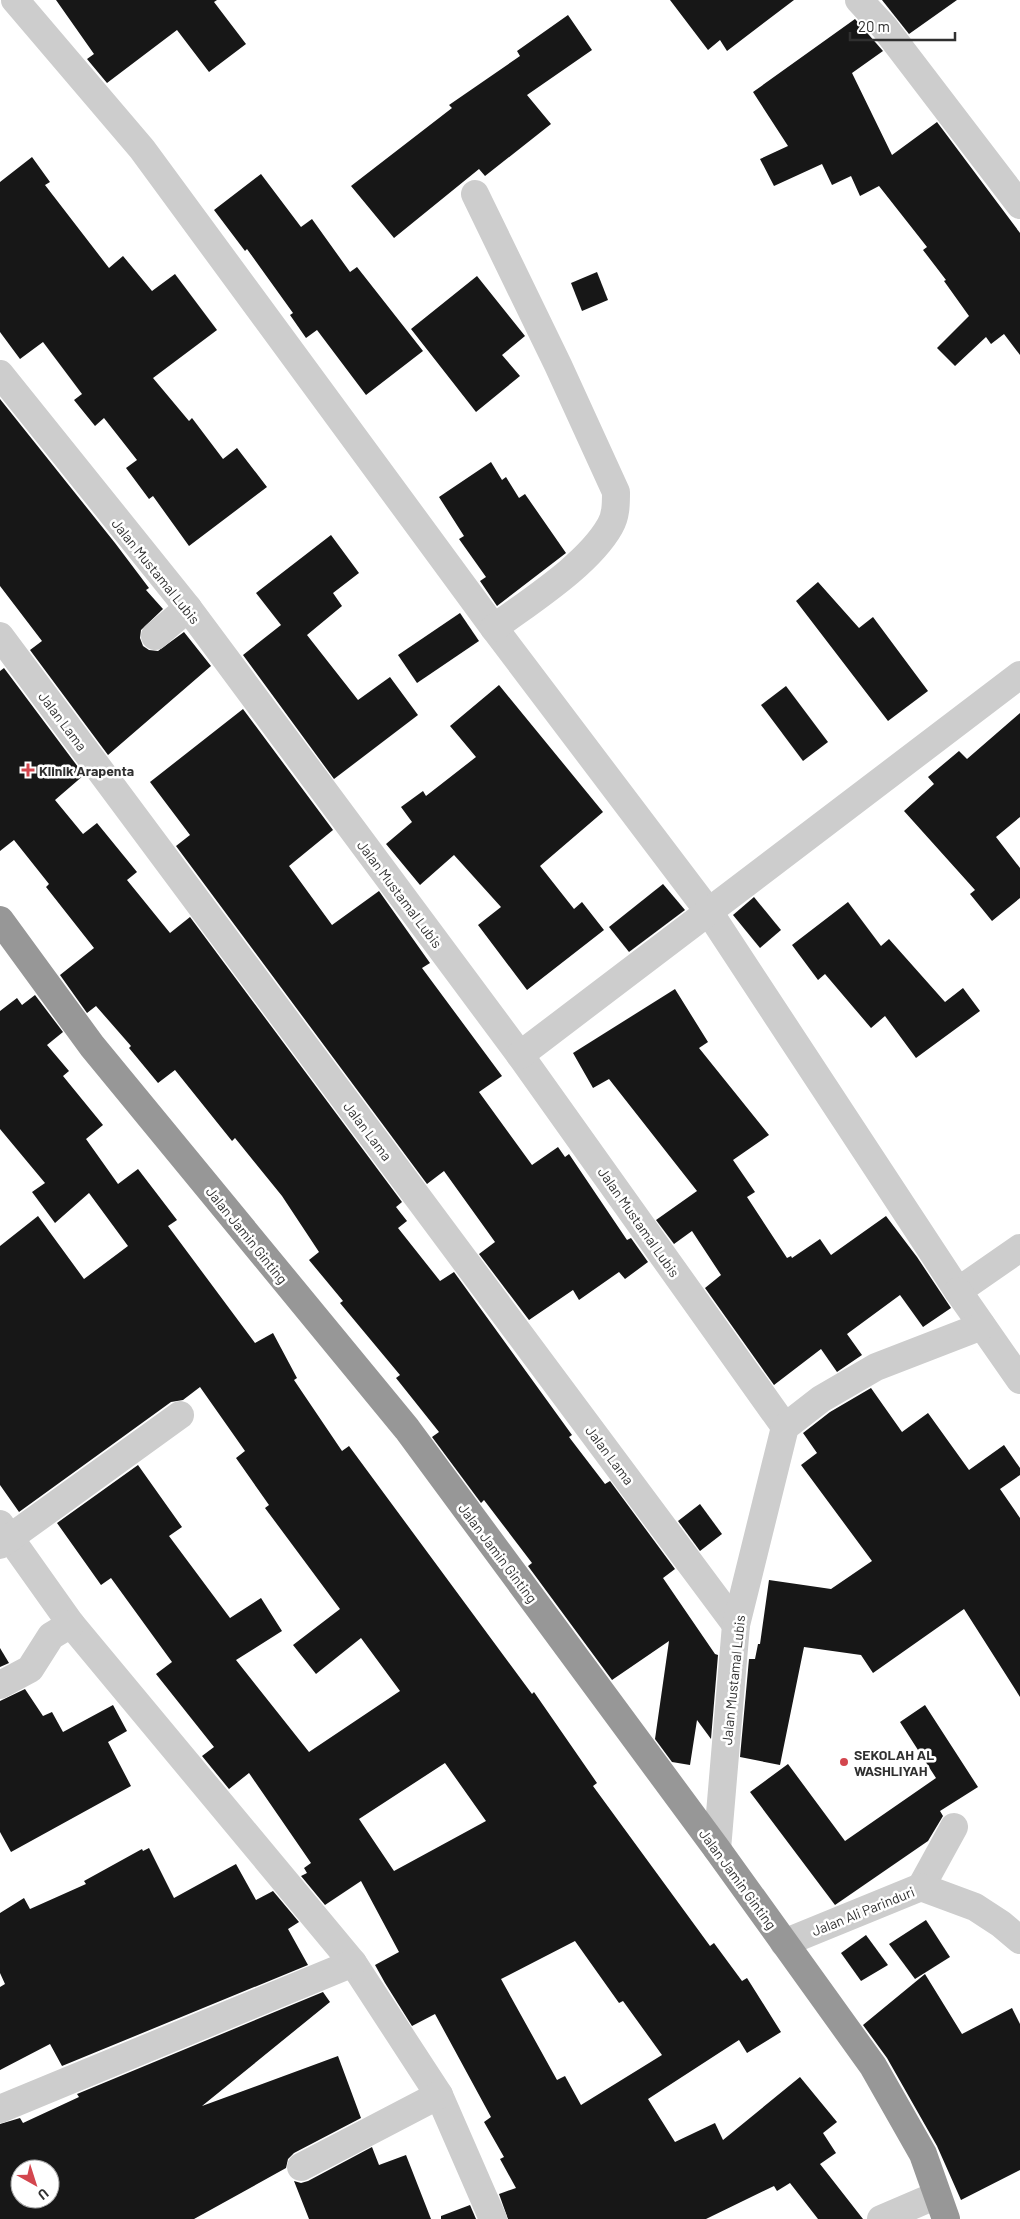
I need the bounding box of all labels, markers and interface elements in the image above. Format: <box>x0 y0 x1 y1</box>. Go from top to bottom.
scale bar <box>850 10 955 42</box>
text: 20 m <box>858 17 890 35</box>
street label: Jalan Mustamal Lubis <box>108 515 204 627</box>
street label: Jalan Lama <box>35 688 91 754</box>
place label: Klinik Arapenta <box>39 762 134 779</box>
marker: Klinik Arapenta <box>21 763 35 777</box>
street label: Jalan Mustamal Lubis <box>354 837 446 951</box>
street label: Jalan Lama <box>340 1098 396 1164</box>
street label: Jalan Mustamal Lubis <box>595 1164 684 1281</box>
street label: Jalan Jamin Ginting <box>203 1183 291 1287</box>
street label: Jalan Lama <box>582 1422 638 1488</box>
street label: Jalan Jamin Ginting <box>455 1500 541 1606</box>
street label: Jalan Mustamal Lubis <box>718 1614 748 1746</box>
place label: SEKOLAH AL WASHLIYAH <box>854 1746 934 1779</box>
marker: SEKOLAH AL WASHLIYAH <box>838 1756 850 1768</box>
street label: Jalan Jamin Ginting <box>696 1825 780 1933</box>
street label: Jalan Ali Parinduri <box>809 1883 917 1939</box>
north arrow <box>10 2159 60 2209</box>
text: U <box>35 2185 52 2204</box>

